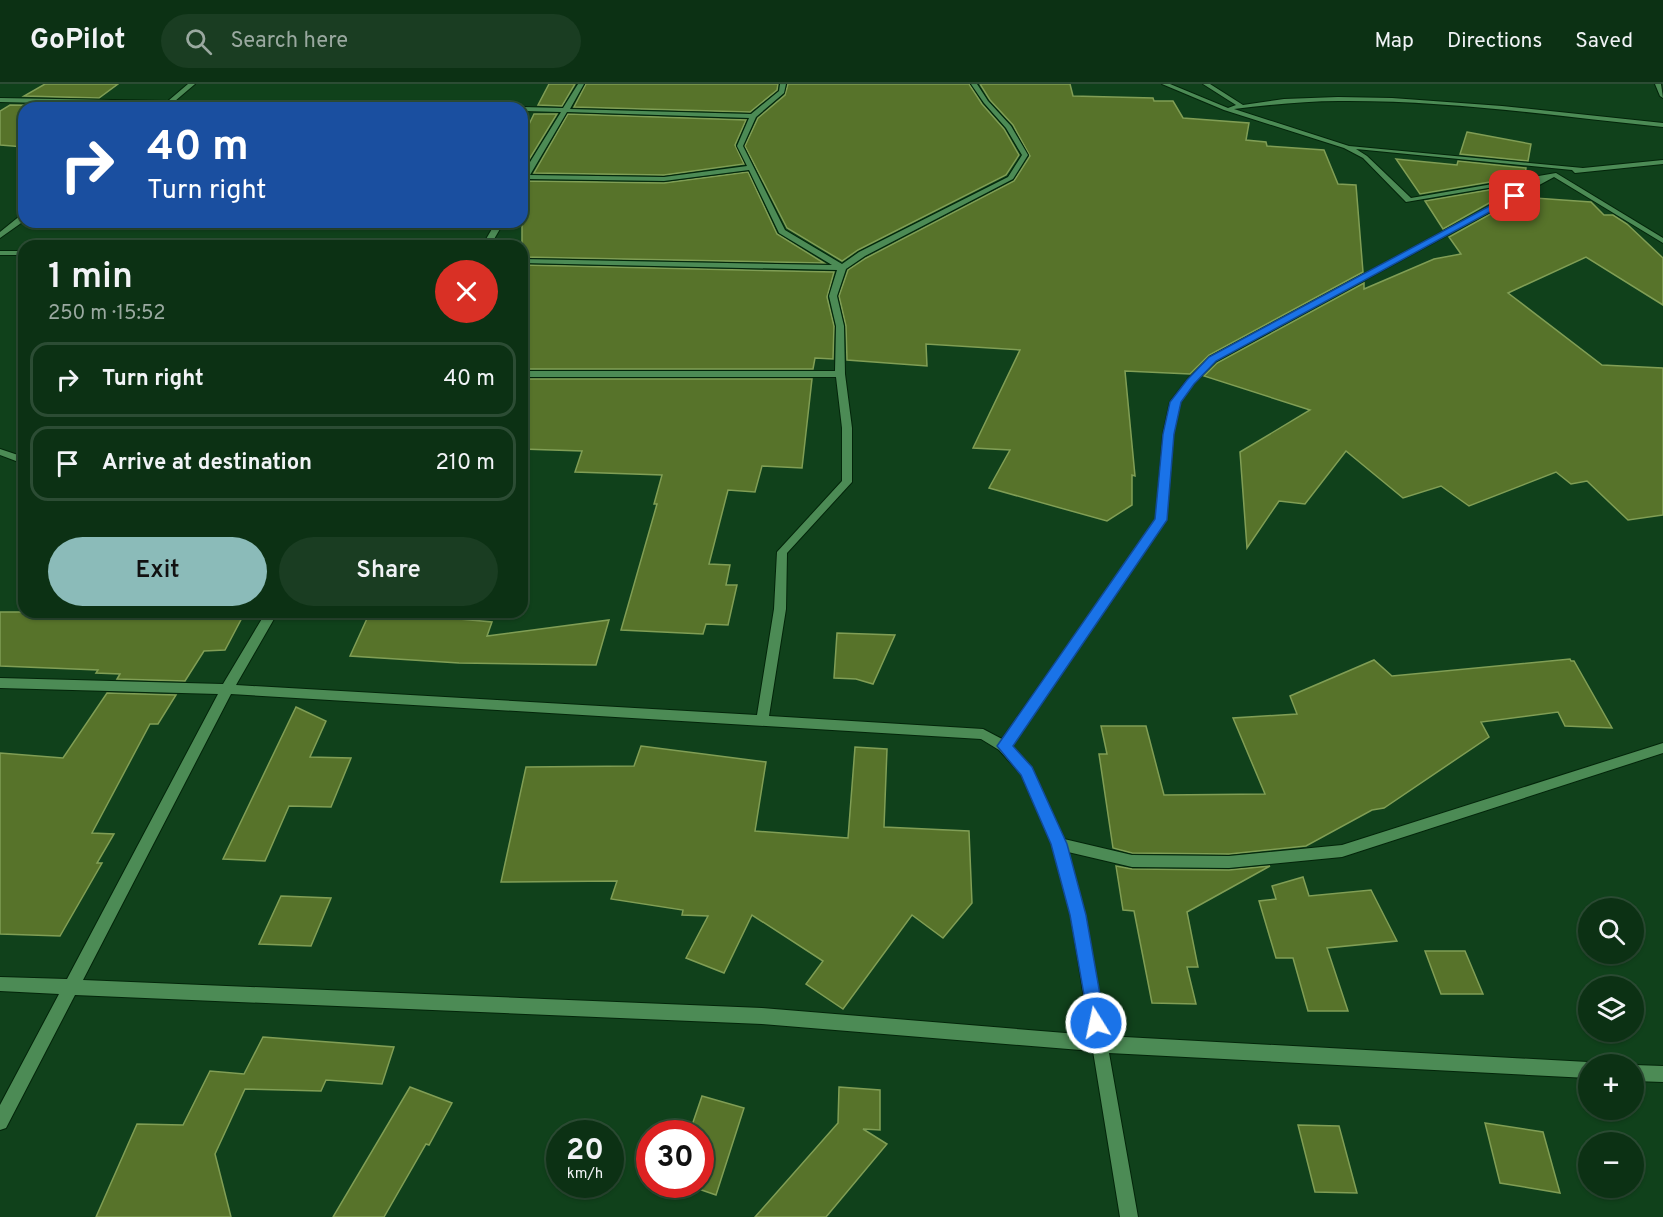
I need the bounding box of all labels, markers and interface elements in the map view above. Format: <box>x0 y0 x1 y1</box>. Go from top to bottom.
search box <box>161 14 581 68</box>
text: GoPilot <box>30 23 125 59</box>
icon: search <box>182 25 215 58</box>
text: Search here <box>230 28 348 55</box>
text: Map <box>1374 28 1414 55</box>
text: Directions <box>1447 28 1542 55</box>
text: Saved <box>1575 28 1633 55</box>
text: 40 m <box>147 122 249 175</box>
icon: right <box>48 126 126 204</box>
pin <box>1489 170 1540 221</box>
text: Turn right <box>147 174 266 208</box>
icon: arrive <box>1498 179 1531 212</box>
text: 1 min <box>48 255 133 301</box>
button: close <box>435 260 498 323</box>
text: 250 m · 15:52 <box>48 301 165 327</box>
icon: right <box>51 363 84 396</box>
text: Turn right <box>102 366 204 393</box>
text: 40 m <box>443 366 495 393</box>
icon: arrive <box>51 447 84 480</box>
text: Arrive at destination <box>102 450 312 477</box>
text: 210 m <box>435 450 495 477</box>
button: Exit <box>48 537 267 606</box>
button: Share <box>279 537 498 606</box>
map controls <box>1578 898 1644 1198</box>
button: search <box>1578 898 1644 964</box>
button: layers <box>1578 976 1644 1042</box>
position arrow <box>1064 991 1128 1055</box>
button: + <box>1578 1054 1644 1120</box>
speed limit sign: 30 <box>636 1120 714 1198</box>
button: − <box>1578 1132 1644 1198</box>
text: 20 <box>566 1133 604 1170</box>
text: km/h <box>567 1165 603 1184</box>

